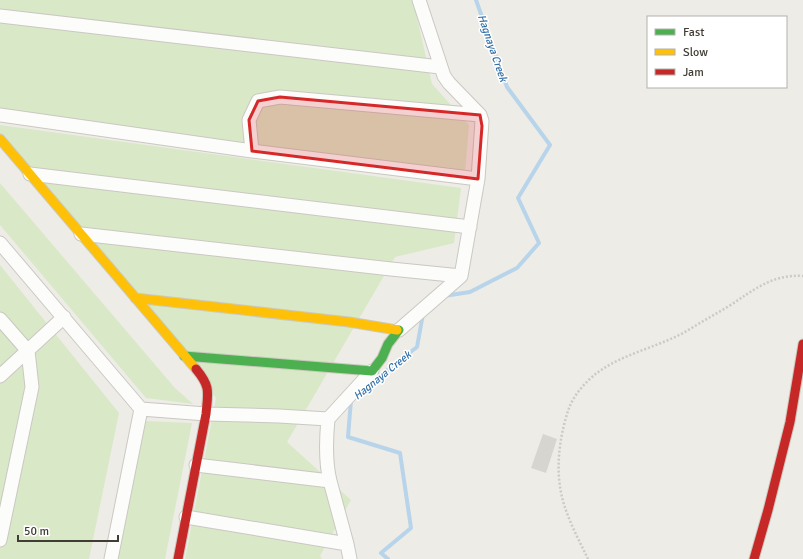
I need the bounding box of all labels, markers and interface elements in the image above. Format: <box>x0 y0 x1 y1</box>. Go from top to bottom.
water label: Hagnaya Creek <box>475 13 511 85</box>
legend <box>647 16 787 88</box>
text: Fast <box>683 25 704 40</box>
text: Slow <box>683 45 708 60</box>
text: Jam <box>683 65 704 80</box>
water label: Hagnaya Creek <box>351 347 415 403</box>
scale bar <box>18 517 118 543</box>
text: 50 m <box>24 524 49 539</box>

